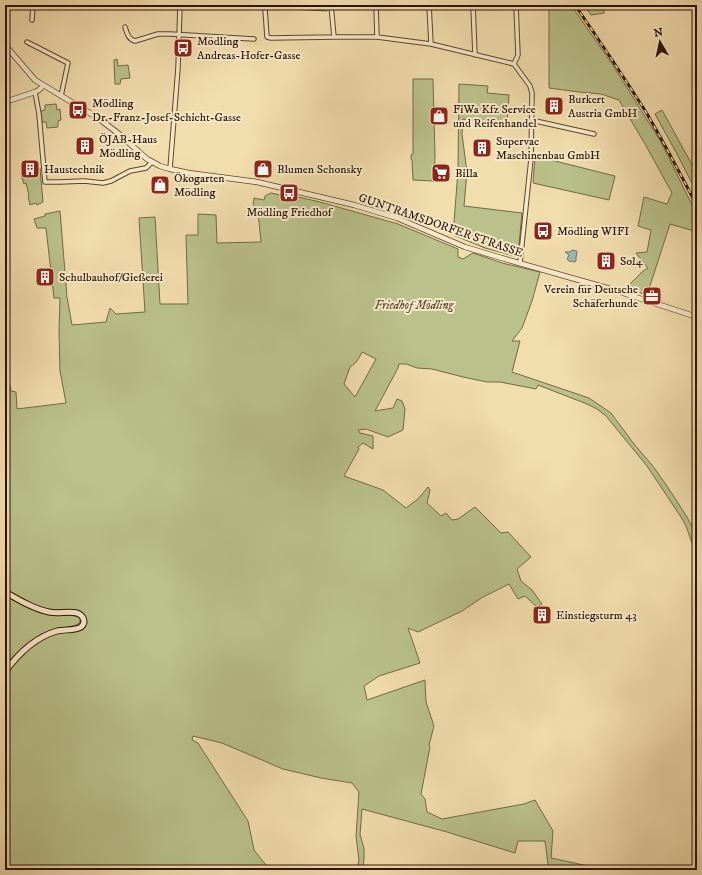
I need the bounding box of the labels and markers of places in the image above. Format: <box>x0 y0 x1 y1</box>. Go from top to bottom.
place label: Mödling Andreas-Hofer-Gasse <box>197 34 301 63</box>
bus stop icon: Mödling Andreas-Hofer-Gasse <box>172 37 194 59</box>
place label: Burkert Austria GmbH <box>568 92 637 121</box>
building icon: Burkert Austria GmbH <box>543 95 565 117</box>
place label: Mödling Dr.-Franz-Josef-Schicht-Gasse <box>92 96 241 125</box>
bus stop icon: Mödling Dr.-Franz-Josef-Schicht-Gasse <box>67 99 89 121</box>
place label: FiWa Kfz Service und Reifenhandel <box>453 102 537 131</box>
shop icon: FiWa Kfz Service und Reifenhandel <box>428 105 450 127</box>
place label: ÖJAB-Haus Mödling <box>99 132 157 161</box>
place label: Supervac Maschinenbau GmbH <box>496 134 600 163</box>
building icon: ÖJAB-Haus Mödling <box>74 135 96 157</box>
building icon: Supervac Maschinenbau GmbH <box>471 137 493 159</box>
building icon: Haustechnik <box>19 158 41 180</box>
shop icon: Blumen Schonsky <box>252 158 274 180</box>
place label: Haustechnik <box>44 162 105 177</box>
place label: Blumen Schonsky <box>277 162 362 177</box>
supermarket icon: Billa <box>430 162 452 184</box>
place label: Billa <box>455 166 479 181</box>
place label: Ökogarten Mödling <box>174 171 225 200</box>
shop icon: Ökogarten Mödling <box>149 174 171 196</box>
bus stop icon: Mödling Friedhof <box>278 182 300 204</box>
place label: Mödling Friedhof <box>246 205 334 220</box>
bus stop icon: Mödling WIFI <box>532 220 554 242</box>
place label: Mödling WIFI <box>557 224 629 239</box>
building icon: Sol4 <box>595 250 617 272</box>
place label: Sol4 <box>620 254 644 269</box>
building icon: Schulbauhof/Gießerei <box>34 266 56 288</box>
place label: Schulbauhof/Gießerei <box>59 270 163 285</box>
place label: Verein für Deutsche Schäferhunde <box>543 282 638 311</box>
office icon: Verein für Deutsche Schäferhunde <box>641 285 663 307</box>
building icon: Einstiegsturm 43 <box>531 604 553 626</box>
place label: Einstiegsturm 43 <box>556 608 637 623</box>

